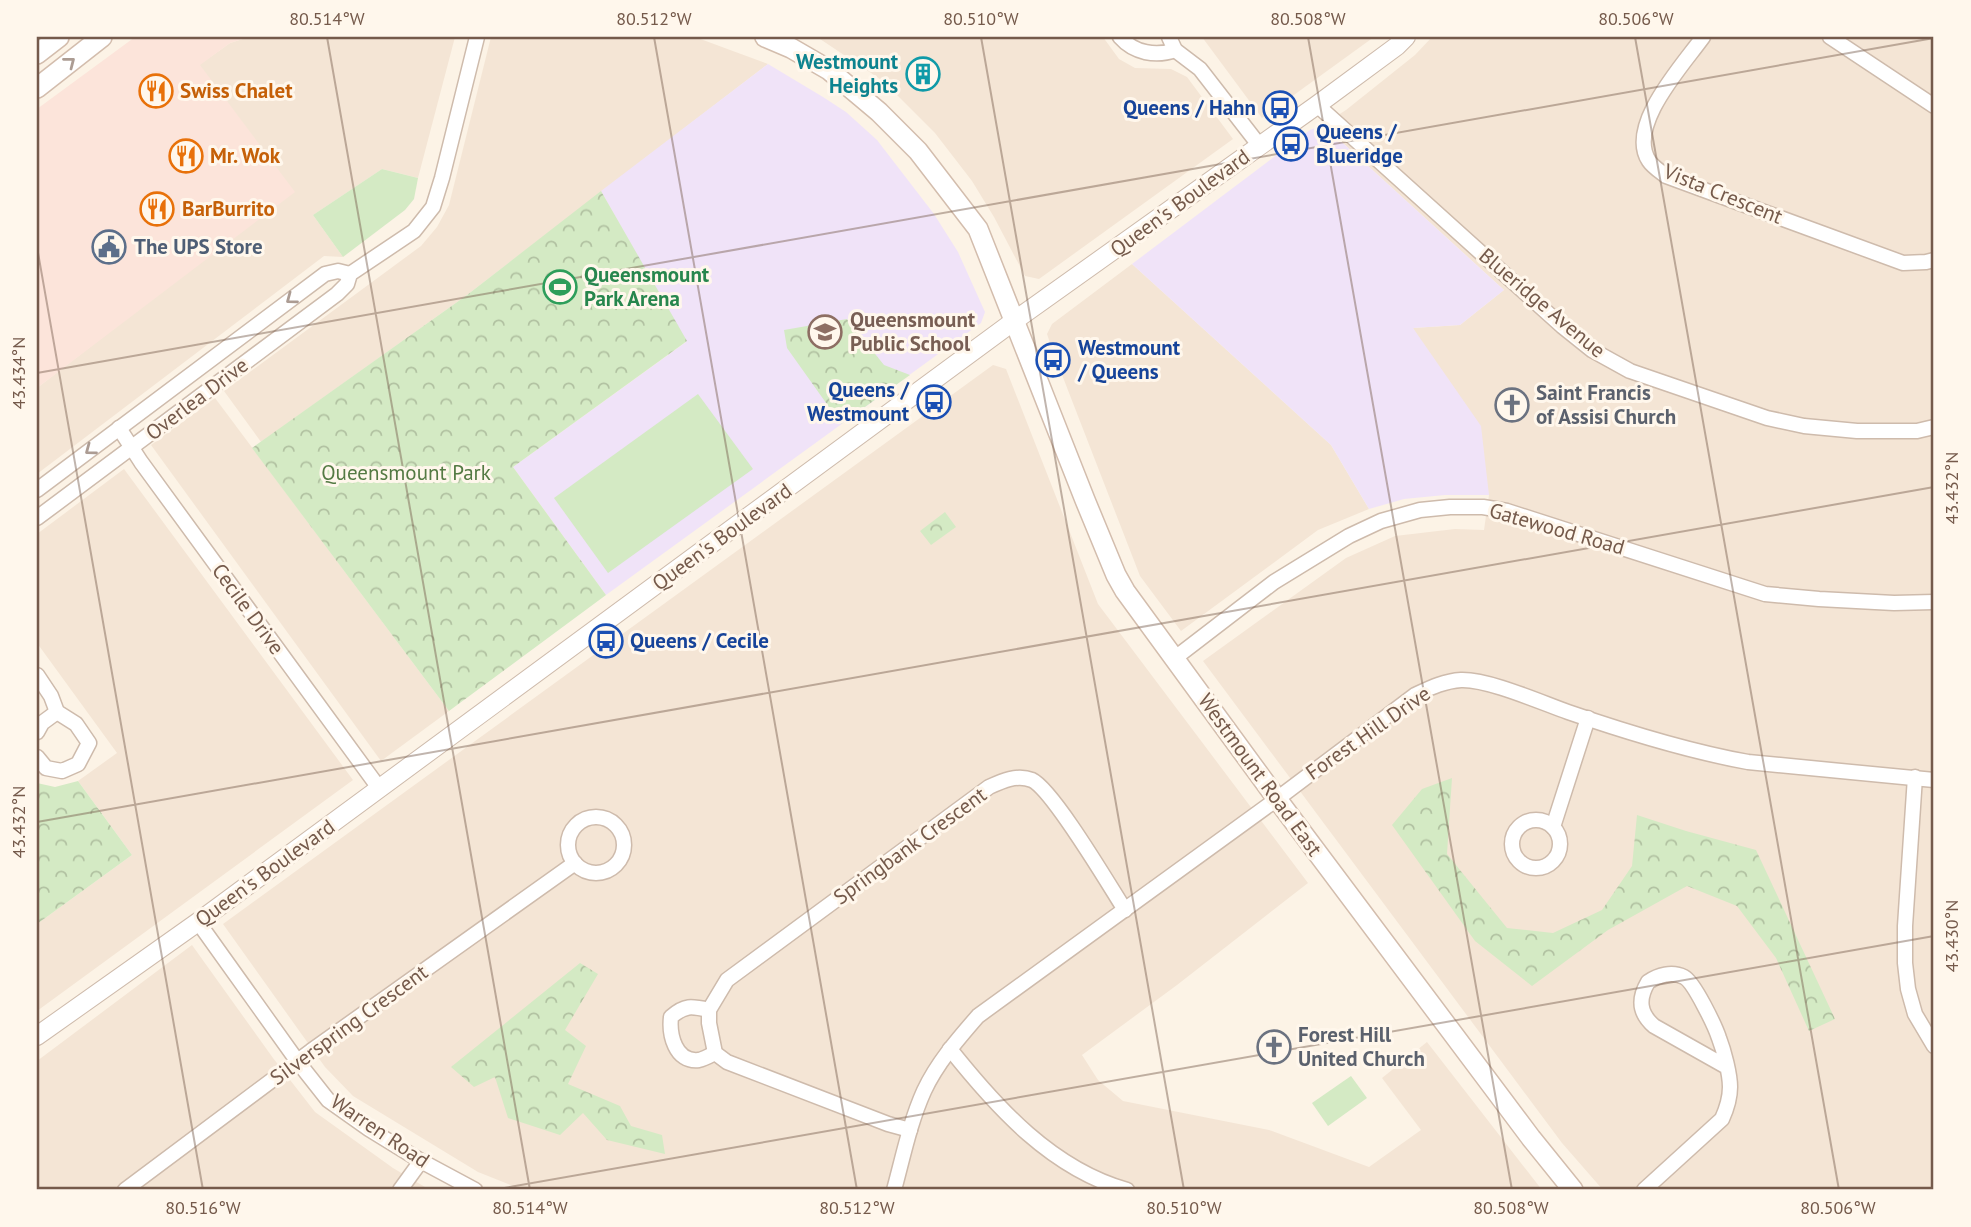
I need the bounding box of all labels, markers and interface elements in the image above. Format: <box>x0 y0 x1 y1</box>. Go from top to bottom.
text: 80.514°W <box>289 7 365 30</box>
text: 80.512°W <box>616 7 692 30</box>
text: 80.510°W <box>943 7 1019 30</box>
text: 80.508°W <box>1270 7 1346 30</box>
text: 80.506°W <box>1598 7 1674 30</box>
place label: Westmount Heights <box>796 48 899 99</box>
building icon: Westmount Heights <box>904 55 942 93</box>
one-way arrow <box>62 58 74 71</box>
restaurant icon: Swiss Chalet <box>137 72 175 110</box>
place label: Swiss Chalet <box>180 77 293 104</box>
bus stop icon: Queens / Hahn <box>1261 89 1299 127</box>
place label: Queens / Hahn <box>1123 94 1256 121</box>
place label: Queens / Blueridge <box>1316 118 1403 169</box>
bus stop icon: Queens / Blueridge <box>1272 125 1310 163</box>
restaurant icon: Mr. Wok <box>167 137 205 175</box>
place label: Mr. Wok <box>210 142 281 169</box>
street label: Queen's Boulevard <box>1105 143 1255 262</box>
street label: Vista Crescent <box>1659 157 1787 230</box>
restaurant icon: BarBurrito <box>138 190 176 228</box>
place label: BarBurrito <box>182 195 275 222</box>
public building icon: The UPS Store <box>90 228 128 266</box>
place label: The UPS Store <box>134 233 263 260</box>
street label: Blueridge Avenue <box>1474 242 1611 363</box>
place label: Queensmount Park Arena <box>584 261 710 312</box>
sports icon: Queensmount Park Arena <box>541 268 579 306</box>
one-way arrow <box>287 291 299 303</box>
place label: Queensmount Public School <box>850 306 976 357</box>
school or university icon: Queensmount Public School <box>806 313 844 351</box>
place label: Westmount / Queens <box>1077 334 1181 385</box>
text: 43.434°N <box>7 337 30 409</box>
bus stop icon: Westmount / Queens <box>1034 341 1072 379</box>
street label: Overlea Drive <box>140 351 253 446</box>
place label: Queens / Westmount <box>807 376 910 427</box>
place label: Saint Francis of Assisi Church <box>1536 379 1676 430</box>
bus stop icon: Queens / Westmount <box>915 383 953 421</box>
church icon: Saint Francis of Assisi Church <box>1493 386 1531 424</box>
one-way arrow <box>85 442 98 455</box>
text: 43.432°N <box>1940 452 1963 524</box>
park label: Queensmount Park <box>321 459 491 486</box>
street label: Queen's Boulevard <box>647 477 797 596</box>
street label: Gatewood Road <box>1486 496 1628 561</box>
street label: Cecile Drive <box>206 558 291 660</box>
bus stop icon: Queens / Cecile <box>587 622 625 660</box>
place label: Queens / Cecile <box>630 627 769 654</box>
street label: Forest Hill Drive <box>1300 680 1435 786</box>
street label: Westmount Road East <box>1192 688 1329 861</box>
street label: Springbank Crescent <box>828 781 992 910</box>
text: 43.432°N <box>7 786 30 858</box>
street label: Queen's Boulevard <box>190 813 340 932</box>
text: 43.430°N <box>1940 900 1963 972</box>
street label: Silverspring Crescent <box>265 958 433 1091</box>
place label: Forest Hill United Church <box>1298 1021 1425 1072</box>
church icon: Forest Hill United Church <box>1255 1028 1293 1066</box>
street label: Warren Road <box>326 1088 435 1173</box>
text: 80.516°W <box>165 1196 241 1219</box>
text: 80.514°W <box>492 1196 568 1219</box>
text: 80.512°W <box>819 1196 895 1219</box>
text: 80.510°W <box>1146 1196 1222 1219</box>
text: 80.508°W <box>1473 1196 1549 1219</box>
text: 80.506°W <box>1800 1196 1876 1219</box>

